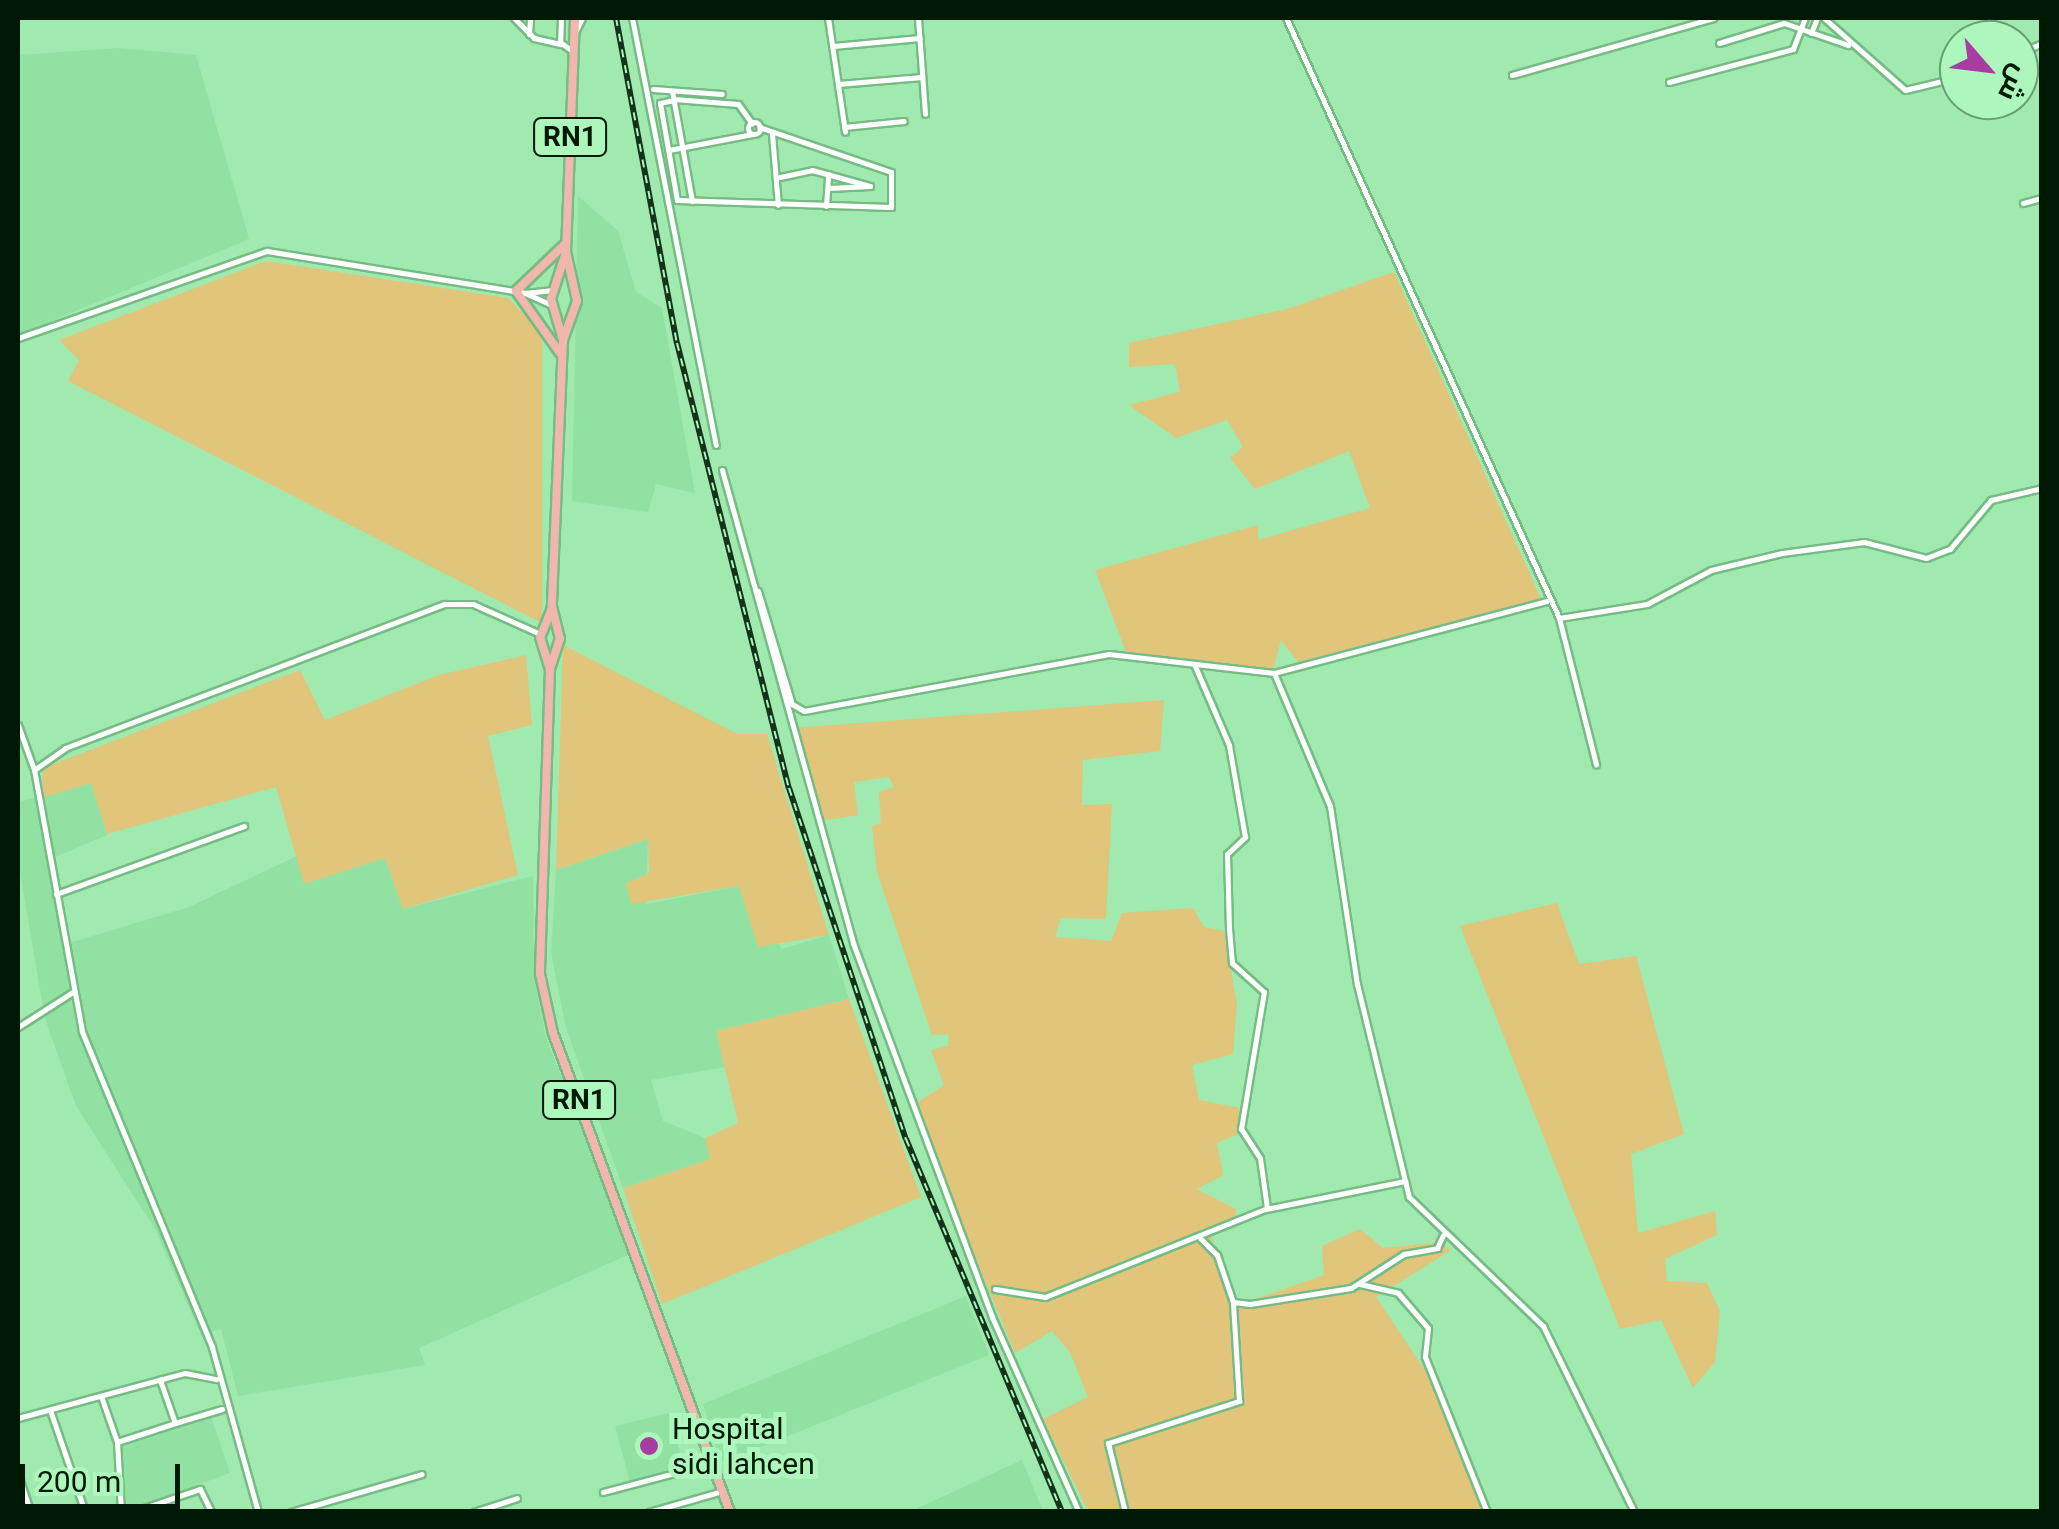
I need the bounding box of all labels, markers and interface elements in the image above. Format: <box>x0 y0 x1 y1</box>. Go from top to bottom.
north arrow <box>1939 20 2039 120</box>
text: ش <box>1991 60 2037 107</box>
road number: RN1 <box>532 114 608 160</box>
road number: RN1 <box>542 1077 616 1123</box>
place label: Hospital sidi lahcen <box>672 1411 815 1482</box>
marker: Hospital sidi lahcen <box>636 1433 662 1459</box>
scale bar <box>25 1444 185 1506</box>
text: 200 m <box>37 1464 121 1499</box>

